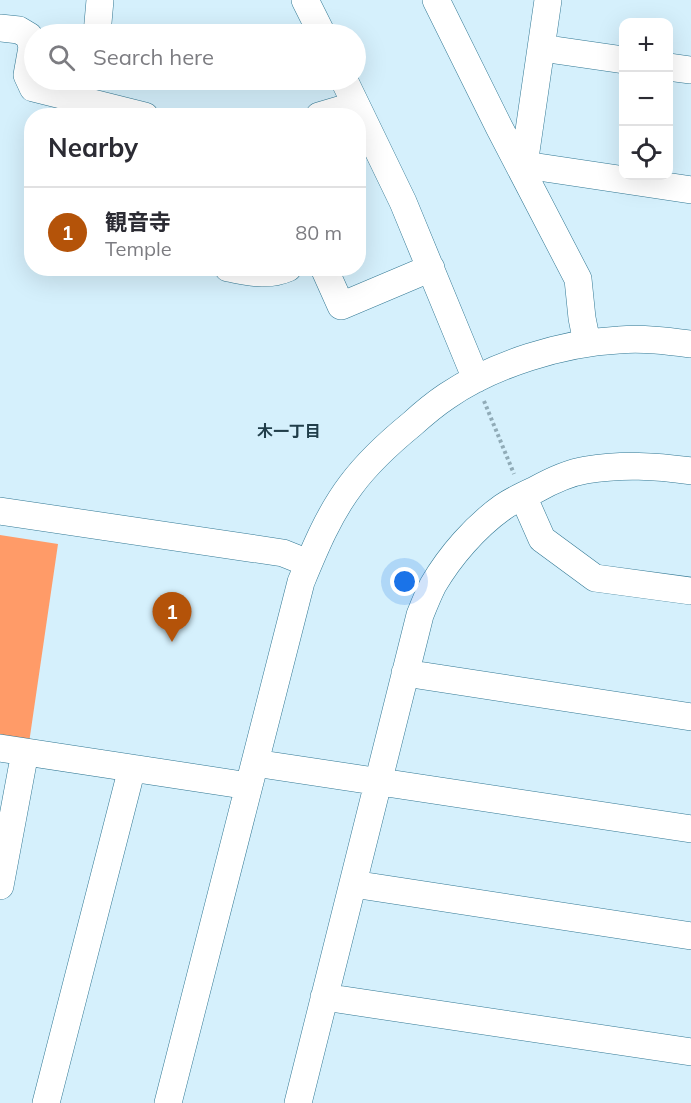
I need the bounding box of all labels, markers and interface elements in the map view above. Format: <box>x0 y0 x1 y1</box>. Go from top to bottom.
map controls <box>619 18 673 180</box>
button: + <box>619 18 673 72</box>
search box <box>24 24 366 90</box>
icon: search <box>45 41 78 74</box>
text: Search here <box>93 43 214 71</box>
button: − <box>619 72 673 126</box>
button: locate <box>619 126 673 180</box>
text: Nearby <box>48 131 138 164</box>
text: 観音寺 <box>105 208 171 236</box>
text: 1 <box>62 220 74 245</box>
text: 80 m <box>295 220 342 245</box>
text: Temple <box>105 236 172 261</box>
district label: 木一丁目 <box>257 421 321 441</box>
your location <box>390 567 419 596</box>
pin: 1 <box>152 592 192 642</box>

